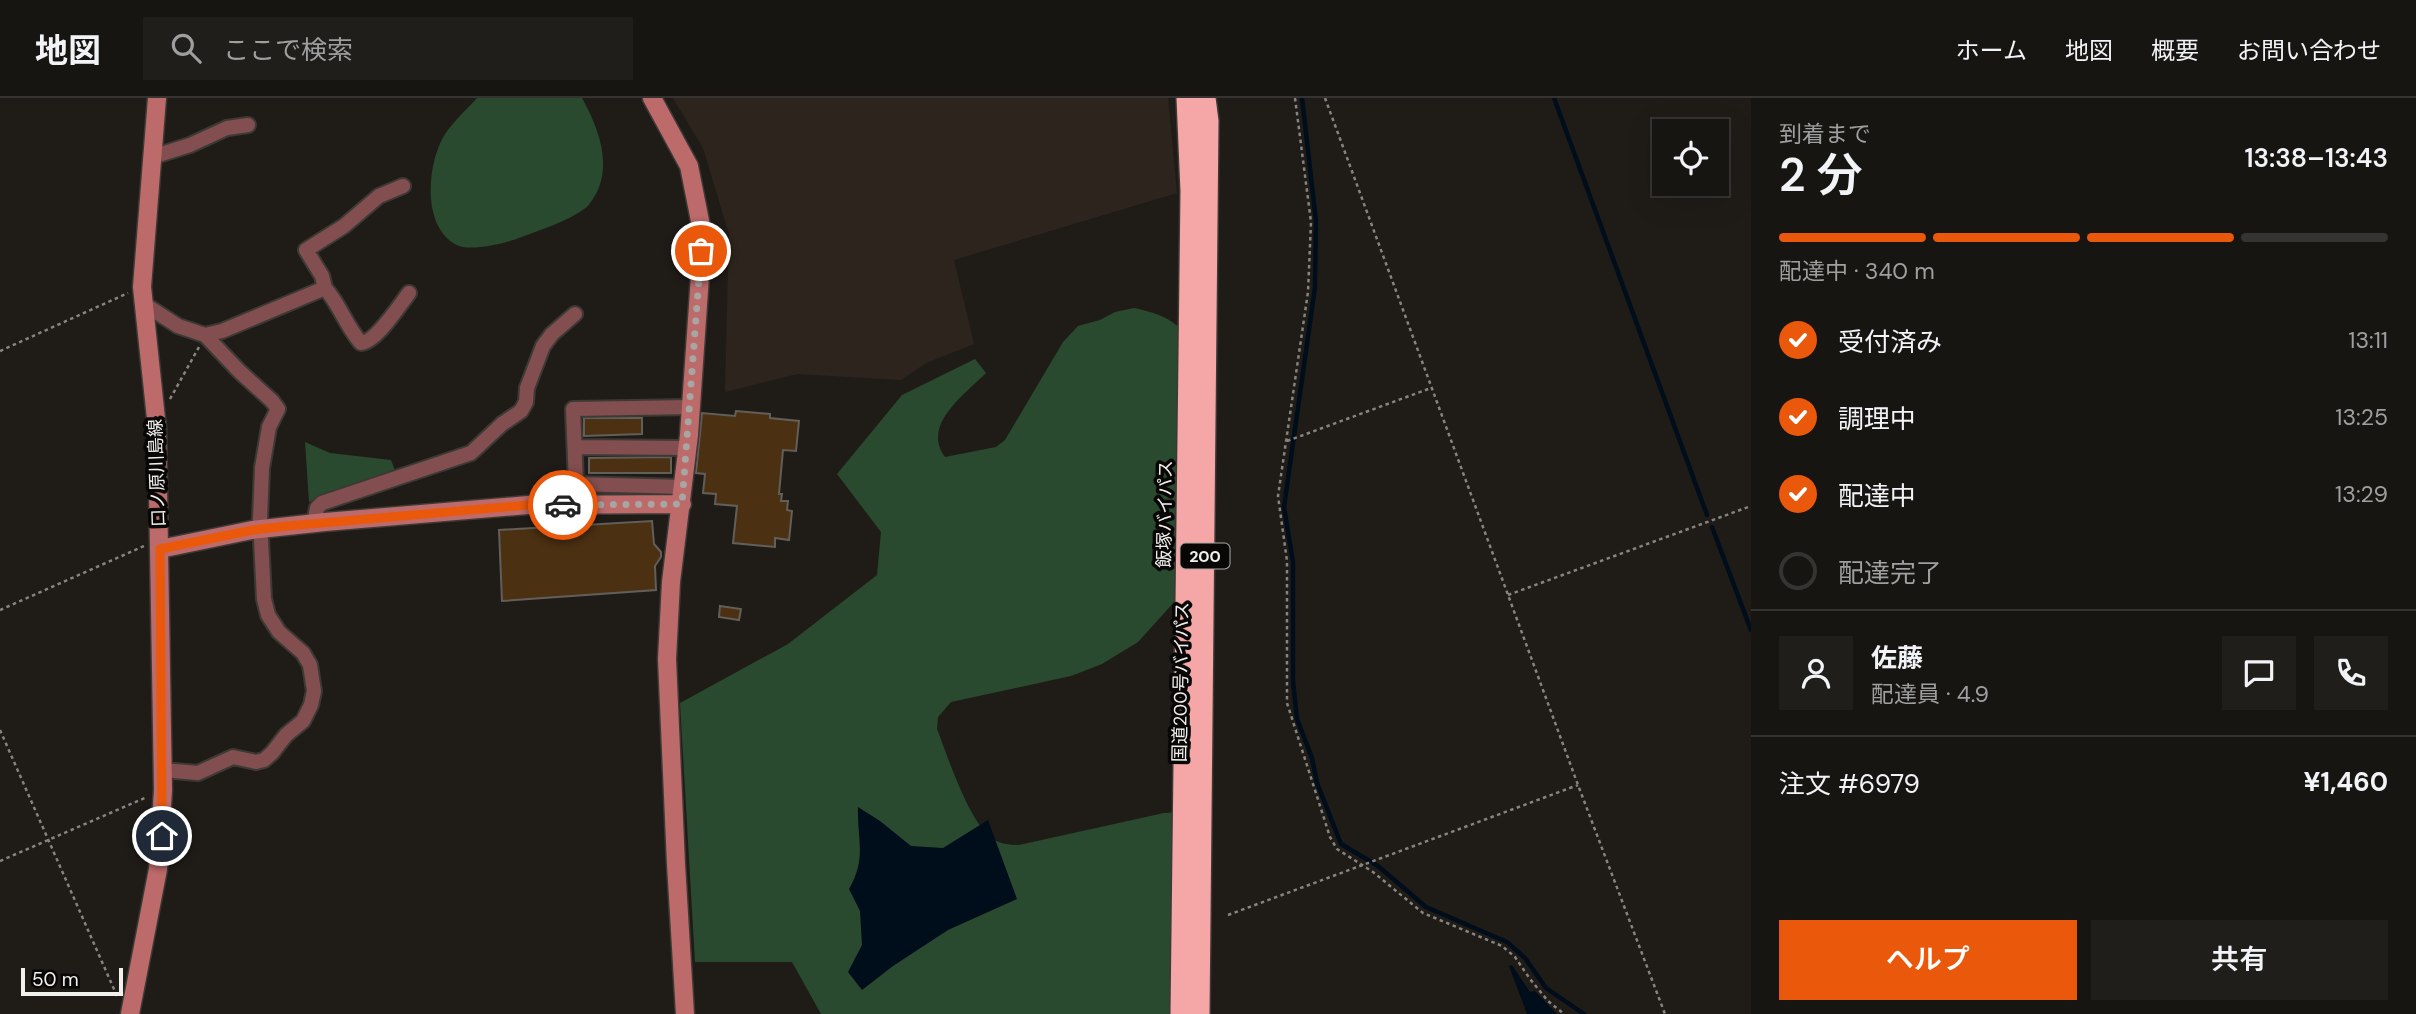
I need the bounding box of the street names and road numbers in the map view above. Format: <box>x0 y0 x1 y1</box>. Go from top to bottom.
street label: 口ノ原川島線 <box>143 419 171 527</box>
street label: 飯塚バイパス <box>1152 460 1178 568</box>
road number: 200 <box>1180 544 1230 569</box>
street label: 国道200号バイパス <box>1168 602 1194 762</box>

